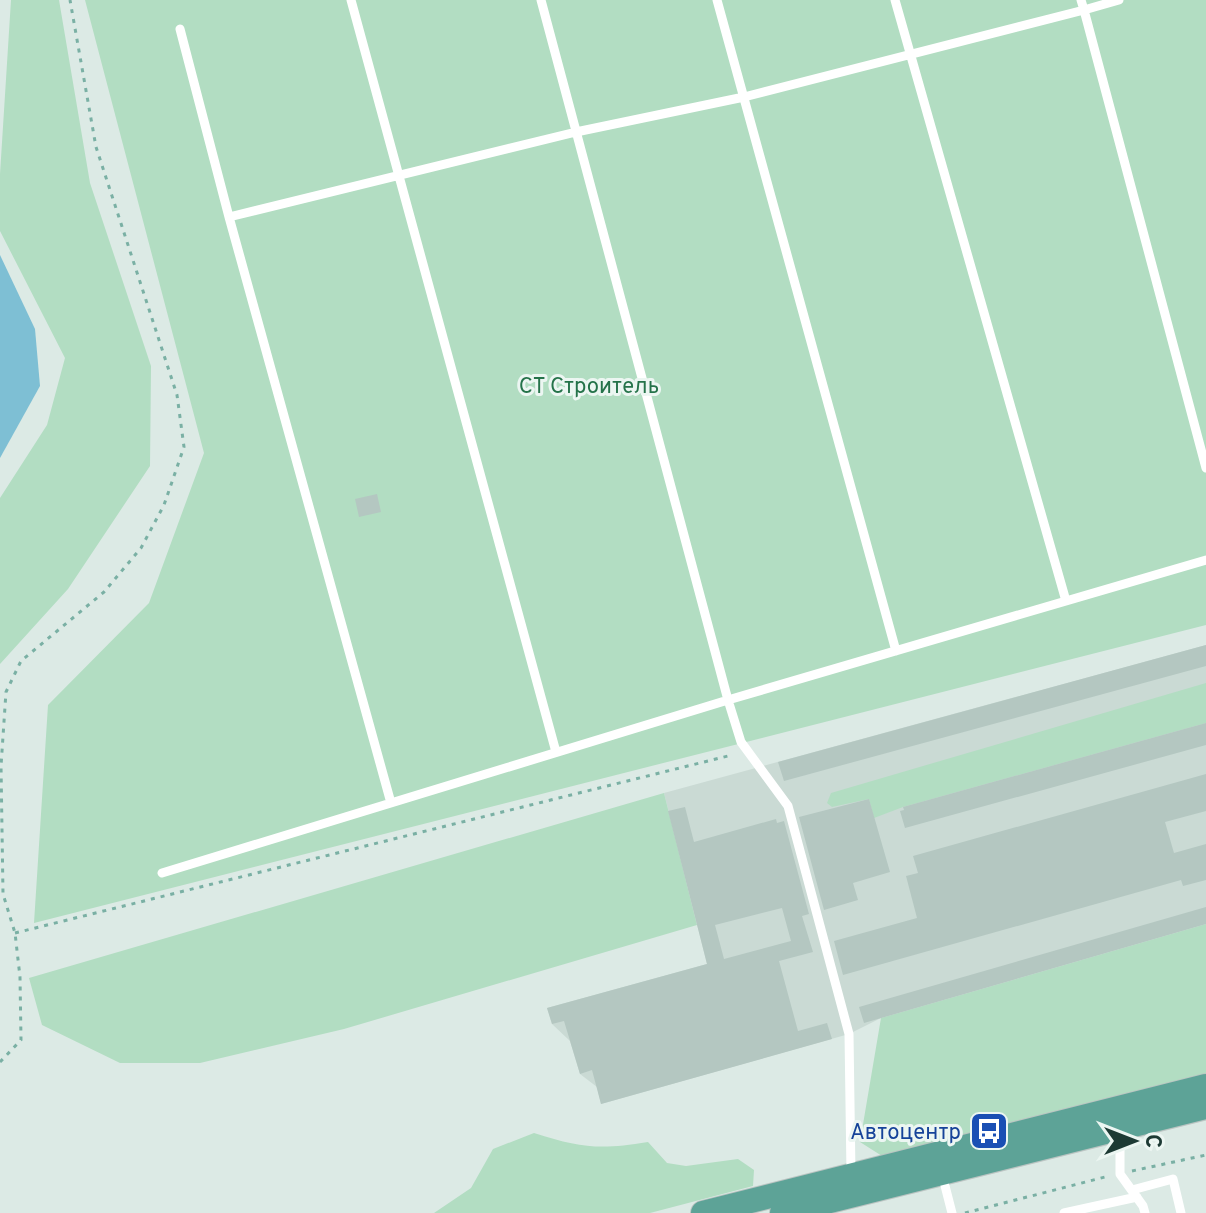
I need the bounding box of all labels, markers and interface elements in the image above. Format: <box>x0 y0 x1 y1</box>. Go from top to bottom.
park label: СТ Строитель <box>519 374 659 401</box>
north arrow <box>1094 1101 1174 1181</box>
bus stop icon: Автоцентр <box>968 1110 1010 1152</box>
place label: Автоцентр <box>850 1120 961 1147</box>
text: С <box>1138 1134 1165 1148</box>

